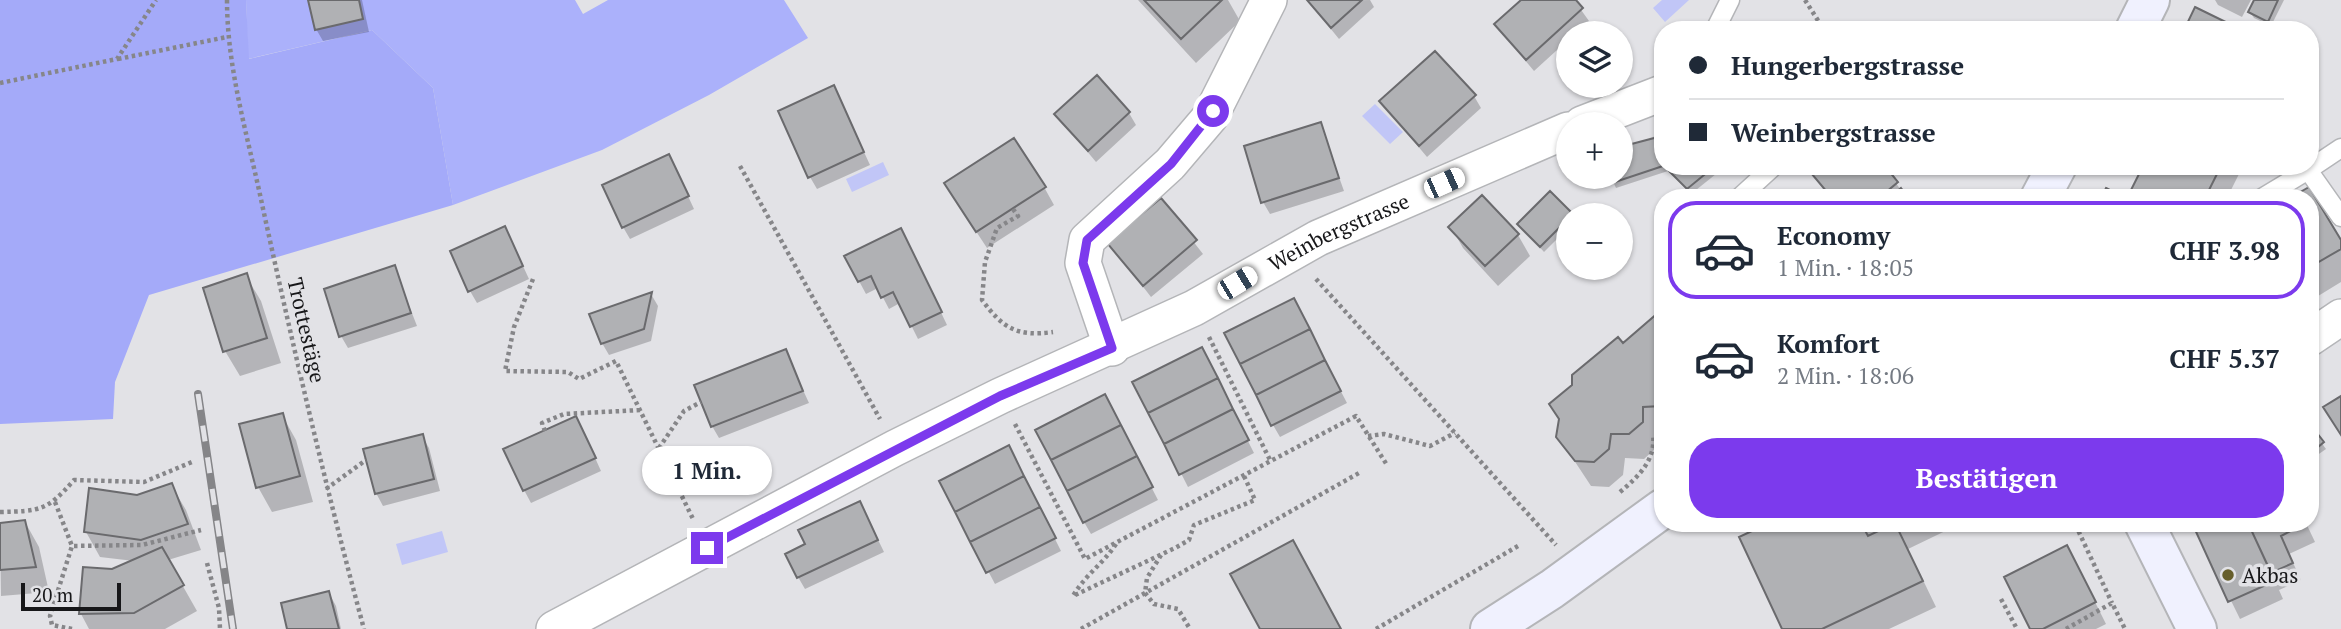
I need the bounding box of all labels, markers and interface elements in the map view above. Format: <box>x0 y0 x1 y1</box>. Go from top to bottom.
map controls <box>1556 21 1633 280</box>
button: layers <box>1556 21 1633 98</box>
text: Hungerbergstrasse <box>1731 48 1964 82</box>
route start <box>1197 95 1229 127</box>
button: + <box>1556 112 1633 189</box>
text: Weinbergstrasse <box>1731 115 1936 149</box>
car <box>1421 165 1468 201</box>
street label: Weinbergstrasse <box>1263 186 1413 277</box>
button: − <box>1556 203 1633 280</box>
text: Economy <box>1777 218 1890 252</box>
icon: car <box>1693 219 1756 282</box>
text: CHF 3.98 <box>2169 233 2280 267</box>
text: 1 Min. · 18:05 <box>1777 252 1914 283</box>
car <box>1214 263 1261 303</box>
street label: Trottestäge <box>281 275 333 385</box>
text: Komfort <box>1777 326 1880 360</box>
icon: car <box>1693 327 1756 390</box>
text: CHF 5.37 <box>2169 341 2280 375</box>
text: 2 Min. · 18:06 <box>1777 360 1914 391</box>
button: Bestätigen <box>1689 438 2284 518</box>
callout: 1 Min. <box>642 447 772 496</box>
text: 1 Min. <box>672 455 742 486</box>
route end <box>691 532 723 564</box>
place label: Akbas <box>2242 561 2298 589</box>
marker: Akbas <box>2220 567 2236 583</box>
scale bar <box>21 580 121 612</box>
text: 20 m <box>32 582 73 607</box>

